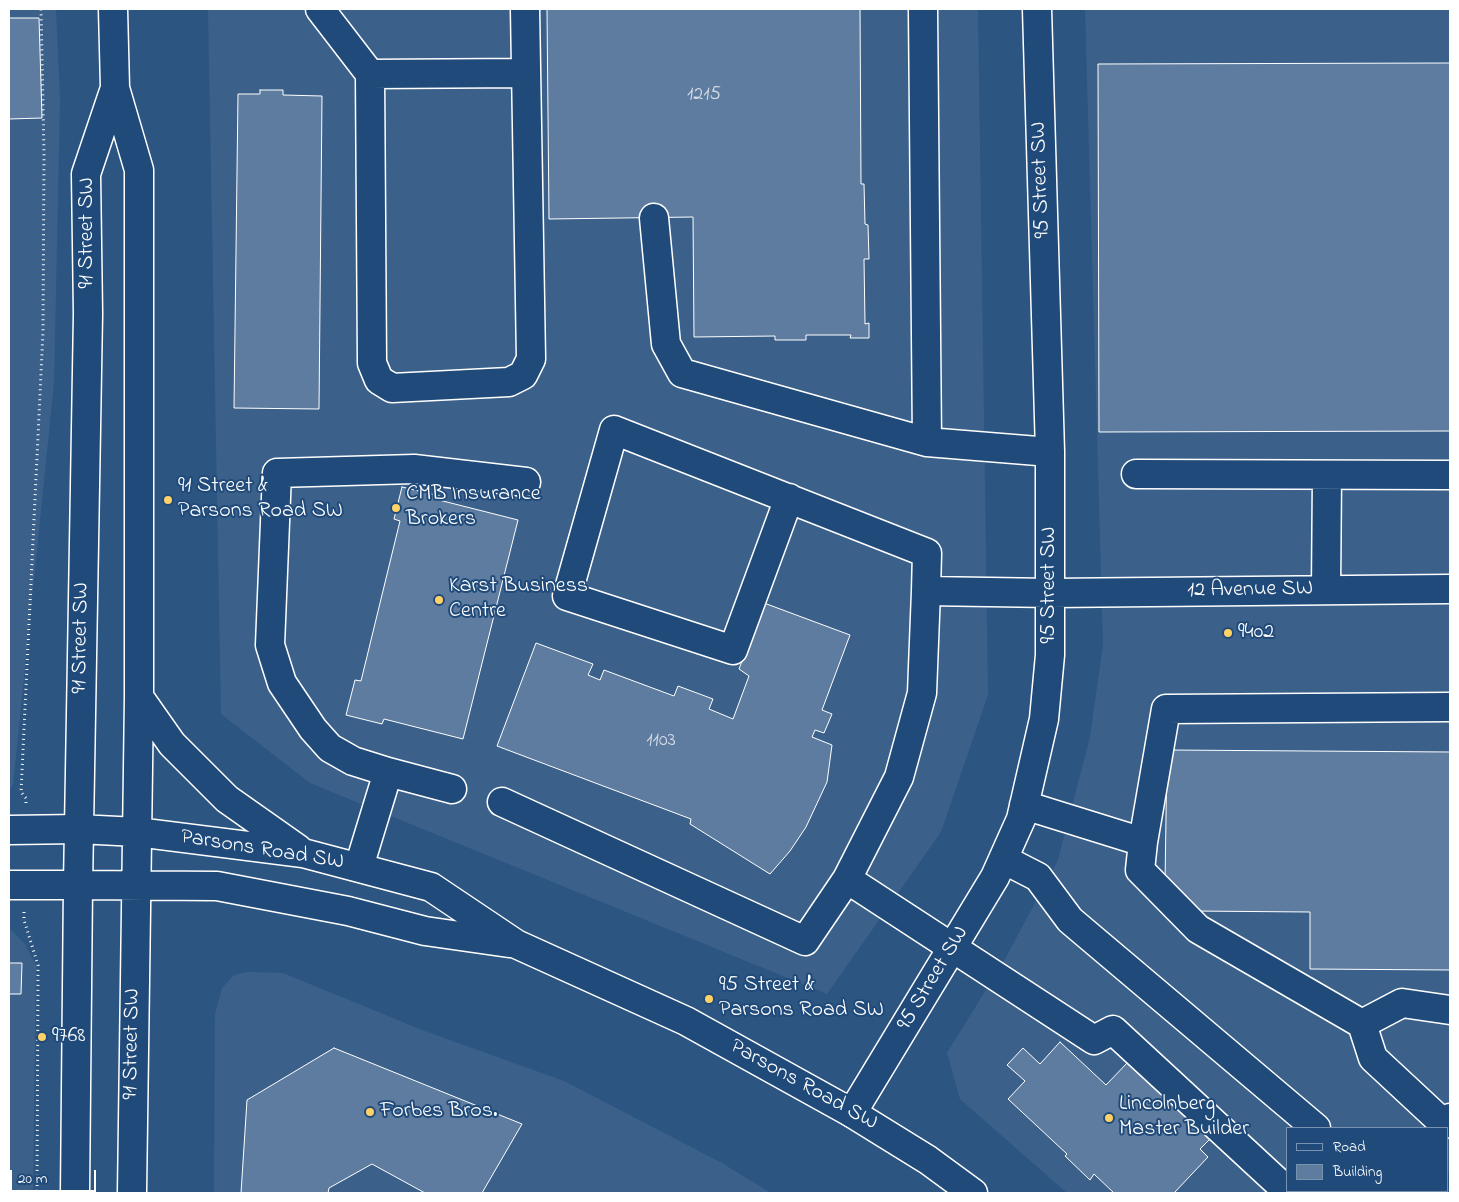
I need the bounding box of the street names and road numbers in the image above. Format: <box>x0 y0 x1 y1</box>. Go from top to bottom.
street label: 95 Street SW <box>1027 121 1057 239</box>
street label: 91 Street SW <box>75 177 101 289</box>
street label: 95 Street SW <box>1037 527 1063 643</box>
street label: 12 Avenue SW <box>1187 577 1313 605</box>
street label: 91 Street SW <box>68 582 96 694</box>
street label: Parsons Road SW <box>179 825 345 877</box>
street label: 95 Street SW <box>893 922 975 1036</box>
street label: 91 Street SW <box>119 988 147 1100</box>
street label: Parsons Road SW <box>725 1035 881 1137</box>

